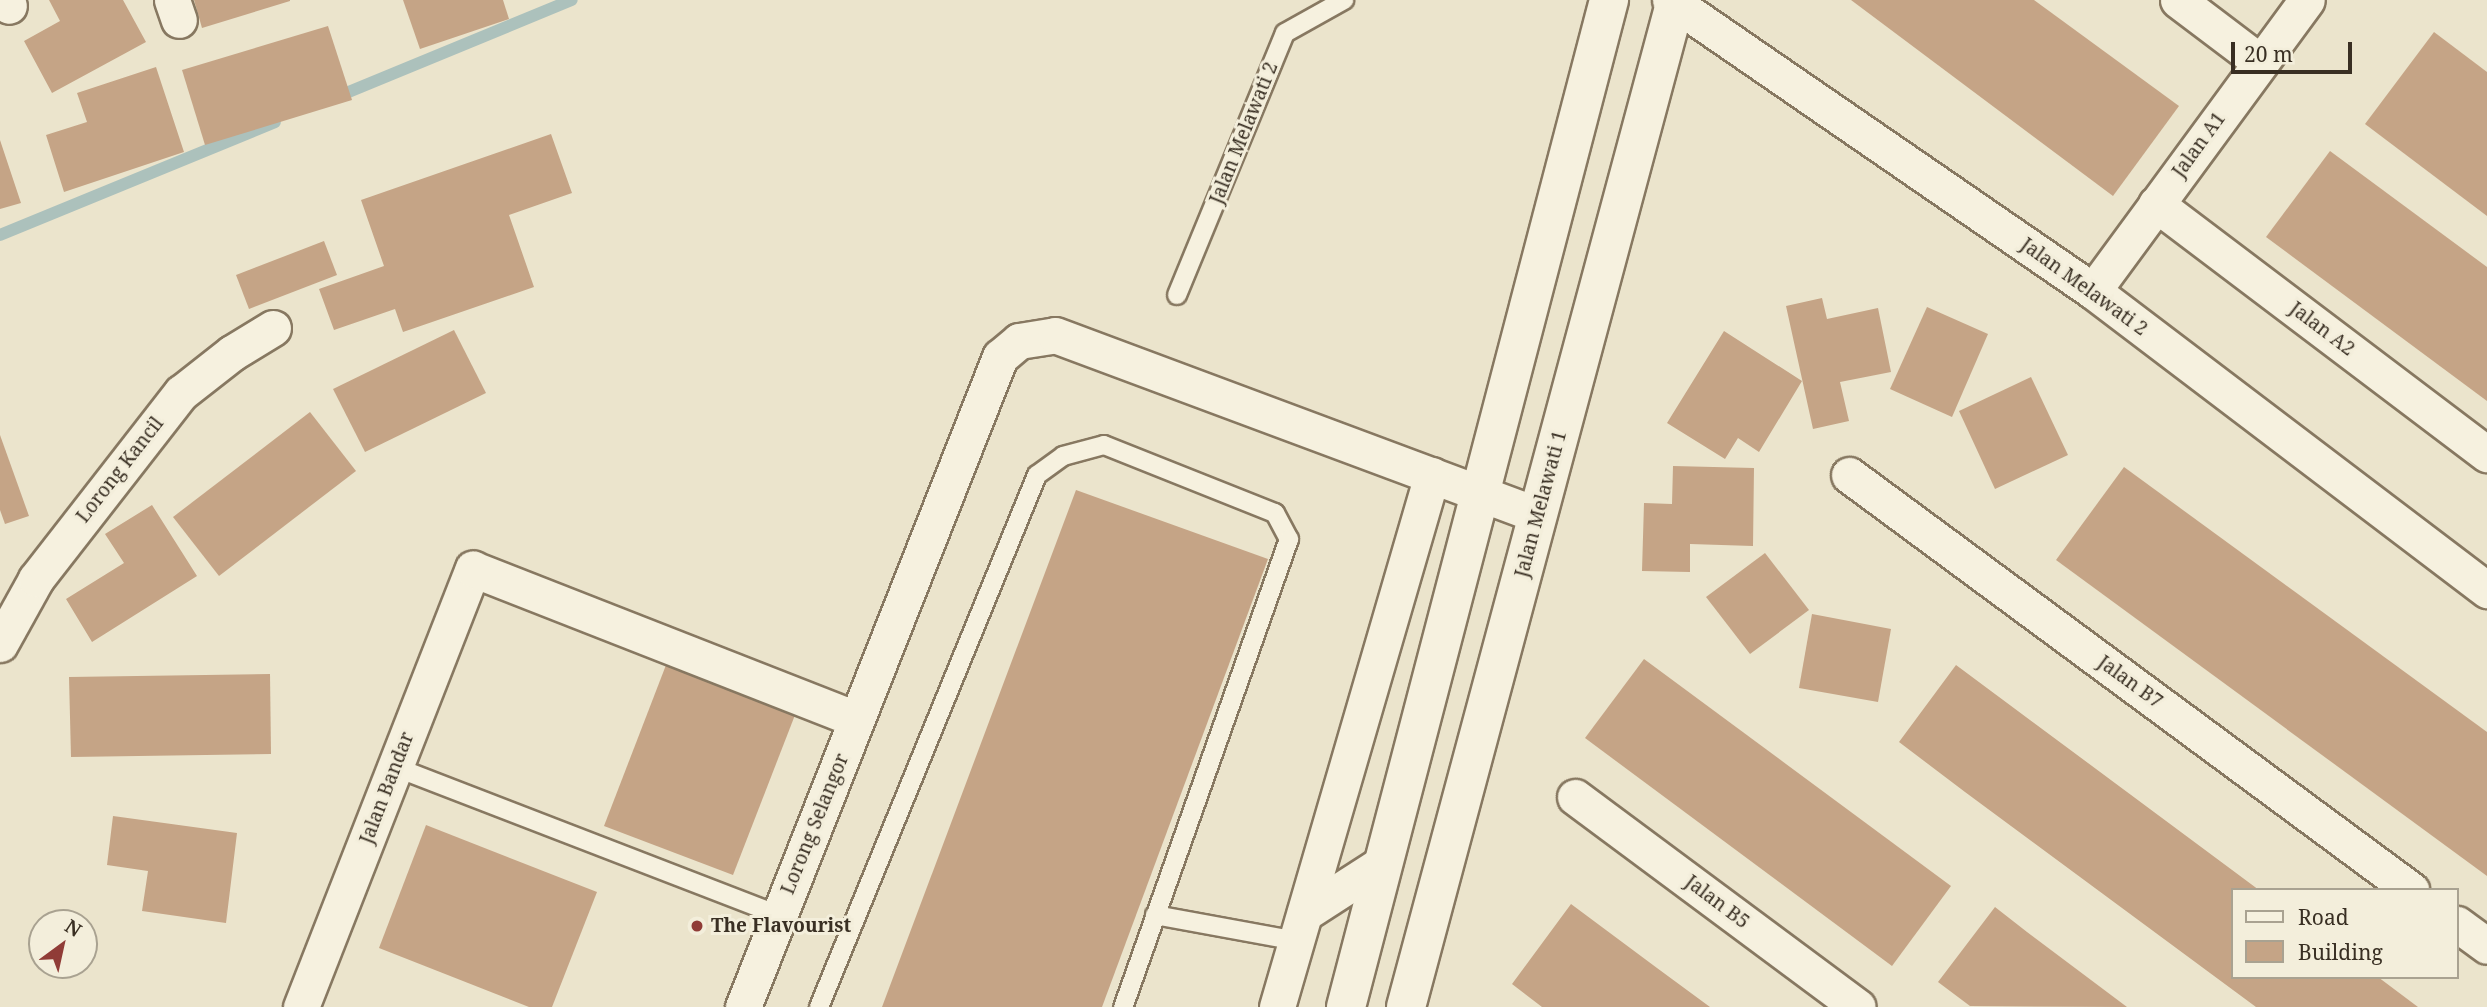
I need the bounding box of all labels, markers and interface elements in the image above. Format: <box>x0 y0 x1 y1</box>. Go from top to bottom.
scale bar <box>2235 28 2356 72</box>
text: 20 m <box>2244 40 2293 68</box>
street label: Jalan Melawati 2 <box>1205 59 1283 207</box>
street label: Jalan A1 <box>2168 108 2230 182</box>
street label: Jalan Melawati 2 <box>2016 233 2152 341</box>
street label: Jalan A2 <box>2285 297 2359 361</box>
street label: Lorong Kancil <box>72 413 168 527</box>
street label: Jalan Melawati 1 <box>1510 428 1572 580</box>
street label: Jalan B7 <box>2093 651 2167 713</box>
street label: Jalan Bandar <box>355 729 419 847</box>
street label: Lorong Selangor <box>776 750 854 898</box>
street label: Jalan B5 <box>1680 871 1754 933</box>
legend <box>2232 888 2459 979</box>
text: Road <box>2298 903 2349 931</box>
north arrow <box>28 909 98 979</box>
text: N <box>60 913 87 943</box>
place label: The Flavourist <box>711 915 851 937</box>
marker: The Flavourist <box>689 918 705 934</box>
text: Building <box>2298 938 2383 966</box>

